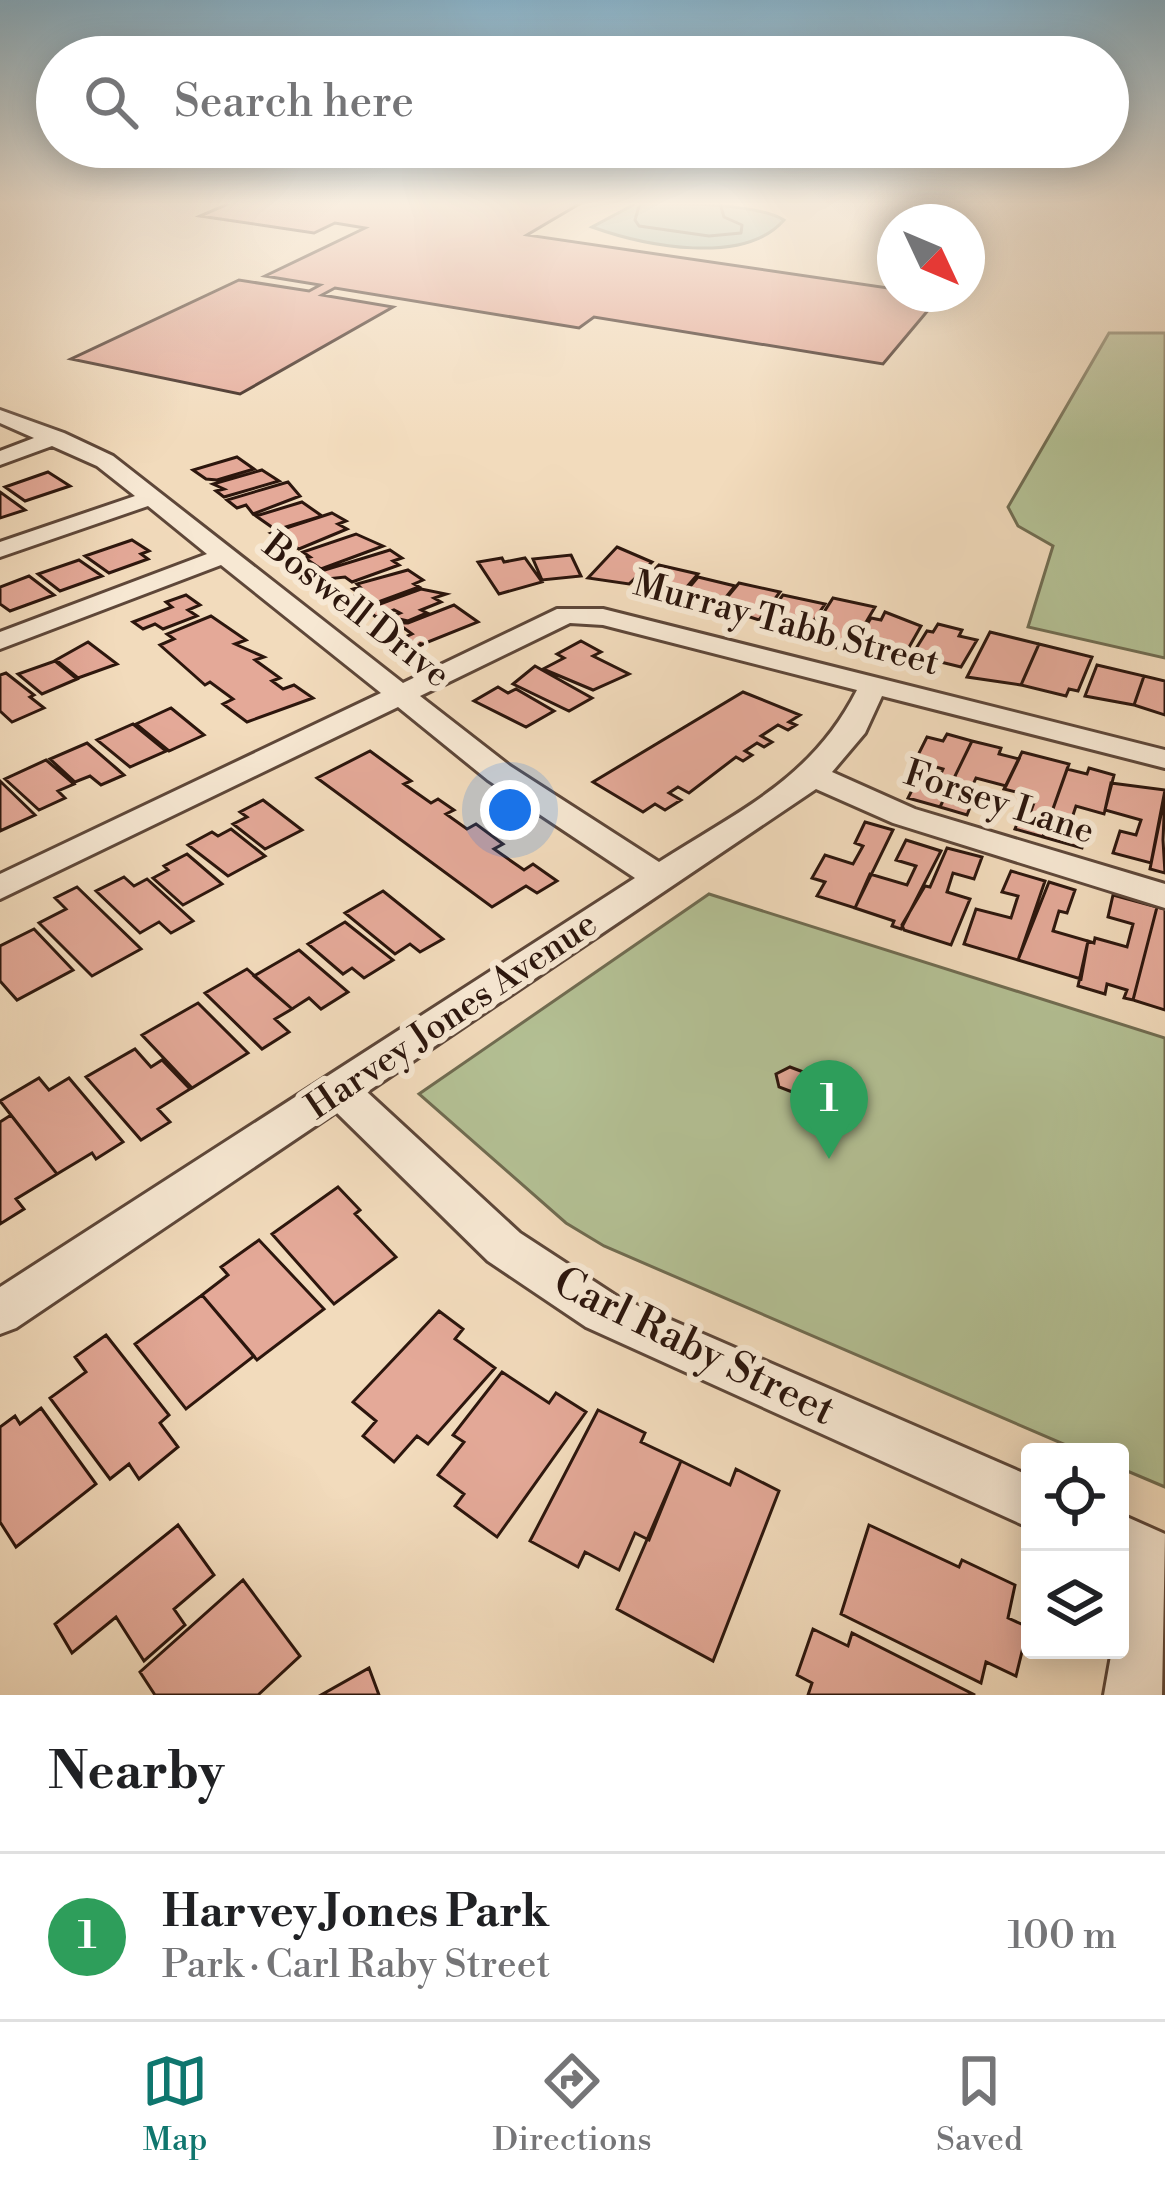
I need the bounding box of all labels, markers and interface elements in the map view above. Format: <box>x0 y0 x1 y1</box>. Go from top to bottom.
search box <box>36 36 1129 168</box>
icon: search <box>78 69 144 135</box>
text: Search here <box>174 74 414 131</box>
north arrow <box>877 204 985 312</box>
street label: Boswell Drive <box>253 523 459 698</box>
street label: Murray Tabb Street <box>628 562 944 687</box>
street label: Forsey Lane <box>898 751 1100 855</box>
your location <box>480 780 540 840</box>
street label: Harvey Jones Avenue <box>298 902 606 1130</box>
pin: 1 <box>790 1060 868 1159</box>
street label: Carl Raby Street <box>544 1256 843 1439</box>
map controls <box>1021 1443 1129 1659</box>
button: locate <box>1021 1443 1129 1551</box>
button: layers <box>1021 1551 1129 1659</box>
text: Nearby <box>48 1741 224 1805</box>
text: Harvey Jones Park <box>162 1884 549 1941</box>
text: 1 <box>78 1912 96 1961</box>
text: 100 m <box>1008 1912 1117 1961</box>
text: Park · Carl Raby Street <box>162 1941 550 1990</box>
tab: Map <box>142 2048 208 2161</box>
tab: Directions <box>493 2048 652 2161</box>
tab: Saved <box>936 2048 1023 2161</box>

